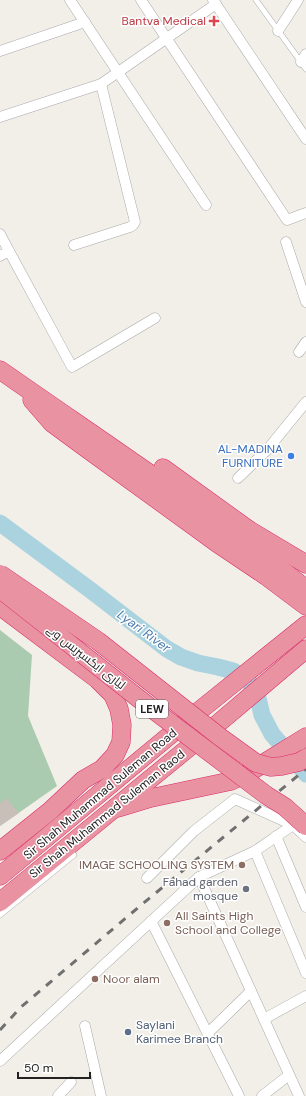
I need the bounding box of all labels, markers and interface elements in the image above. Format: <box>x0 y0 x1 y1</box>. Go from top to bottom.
place label: Bantva Medical <box>122 13 206 29</box>
marker: Bantva Medical <box>209 16 219 26</box>
place label: AL-MADINA FURNITURE <box>218 441 283 471</box>
marker: AL-MADINA FURNITURE <box>286 451 296 461</box>
water label: Lyari River <box>114 606 175 657</box>
street label: لیاری ایکسپریس وے <box>43 621 129 694</box>
road number: LEW <box>136 700 168 718</box>
street label: Sir Shah Muhammad Suleman Road <box>20 725 180 863</box>
street label: Sir Shah Muhammad Suleman Raod <box>26 746 188 882</box>
place label: IMAGE SCHOOLING SYSTEM <box>79 857 234 873</box>
marker: IMAGE SCHOOLING SYSTEM <box>237 860 247 870</box>
place label: Fahad garden mosque <box>163 874 238 904</box>
marker: Fahad garden mosque <box>241 884 251 894</box>
place label: All Saints High School and College <box>175 908 281 938</box>
marker: All Saints High School and College <box>162 918 172 928</box>
place label: Noor alam <box>103 971 160 987</box>
marker: Noor alam <box>90 974 100 984</box>
place label: Saylani Karimee Branch <box>136 1017 223 1047</box>
marker: Saylani Karimee Branch <box>123 1027 133 1037</box>
scale bar <box>18 1054 90 1080</box>
text: 50 m <box>24 1060 53 1076</box>

